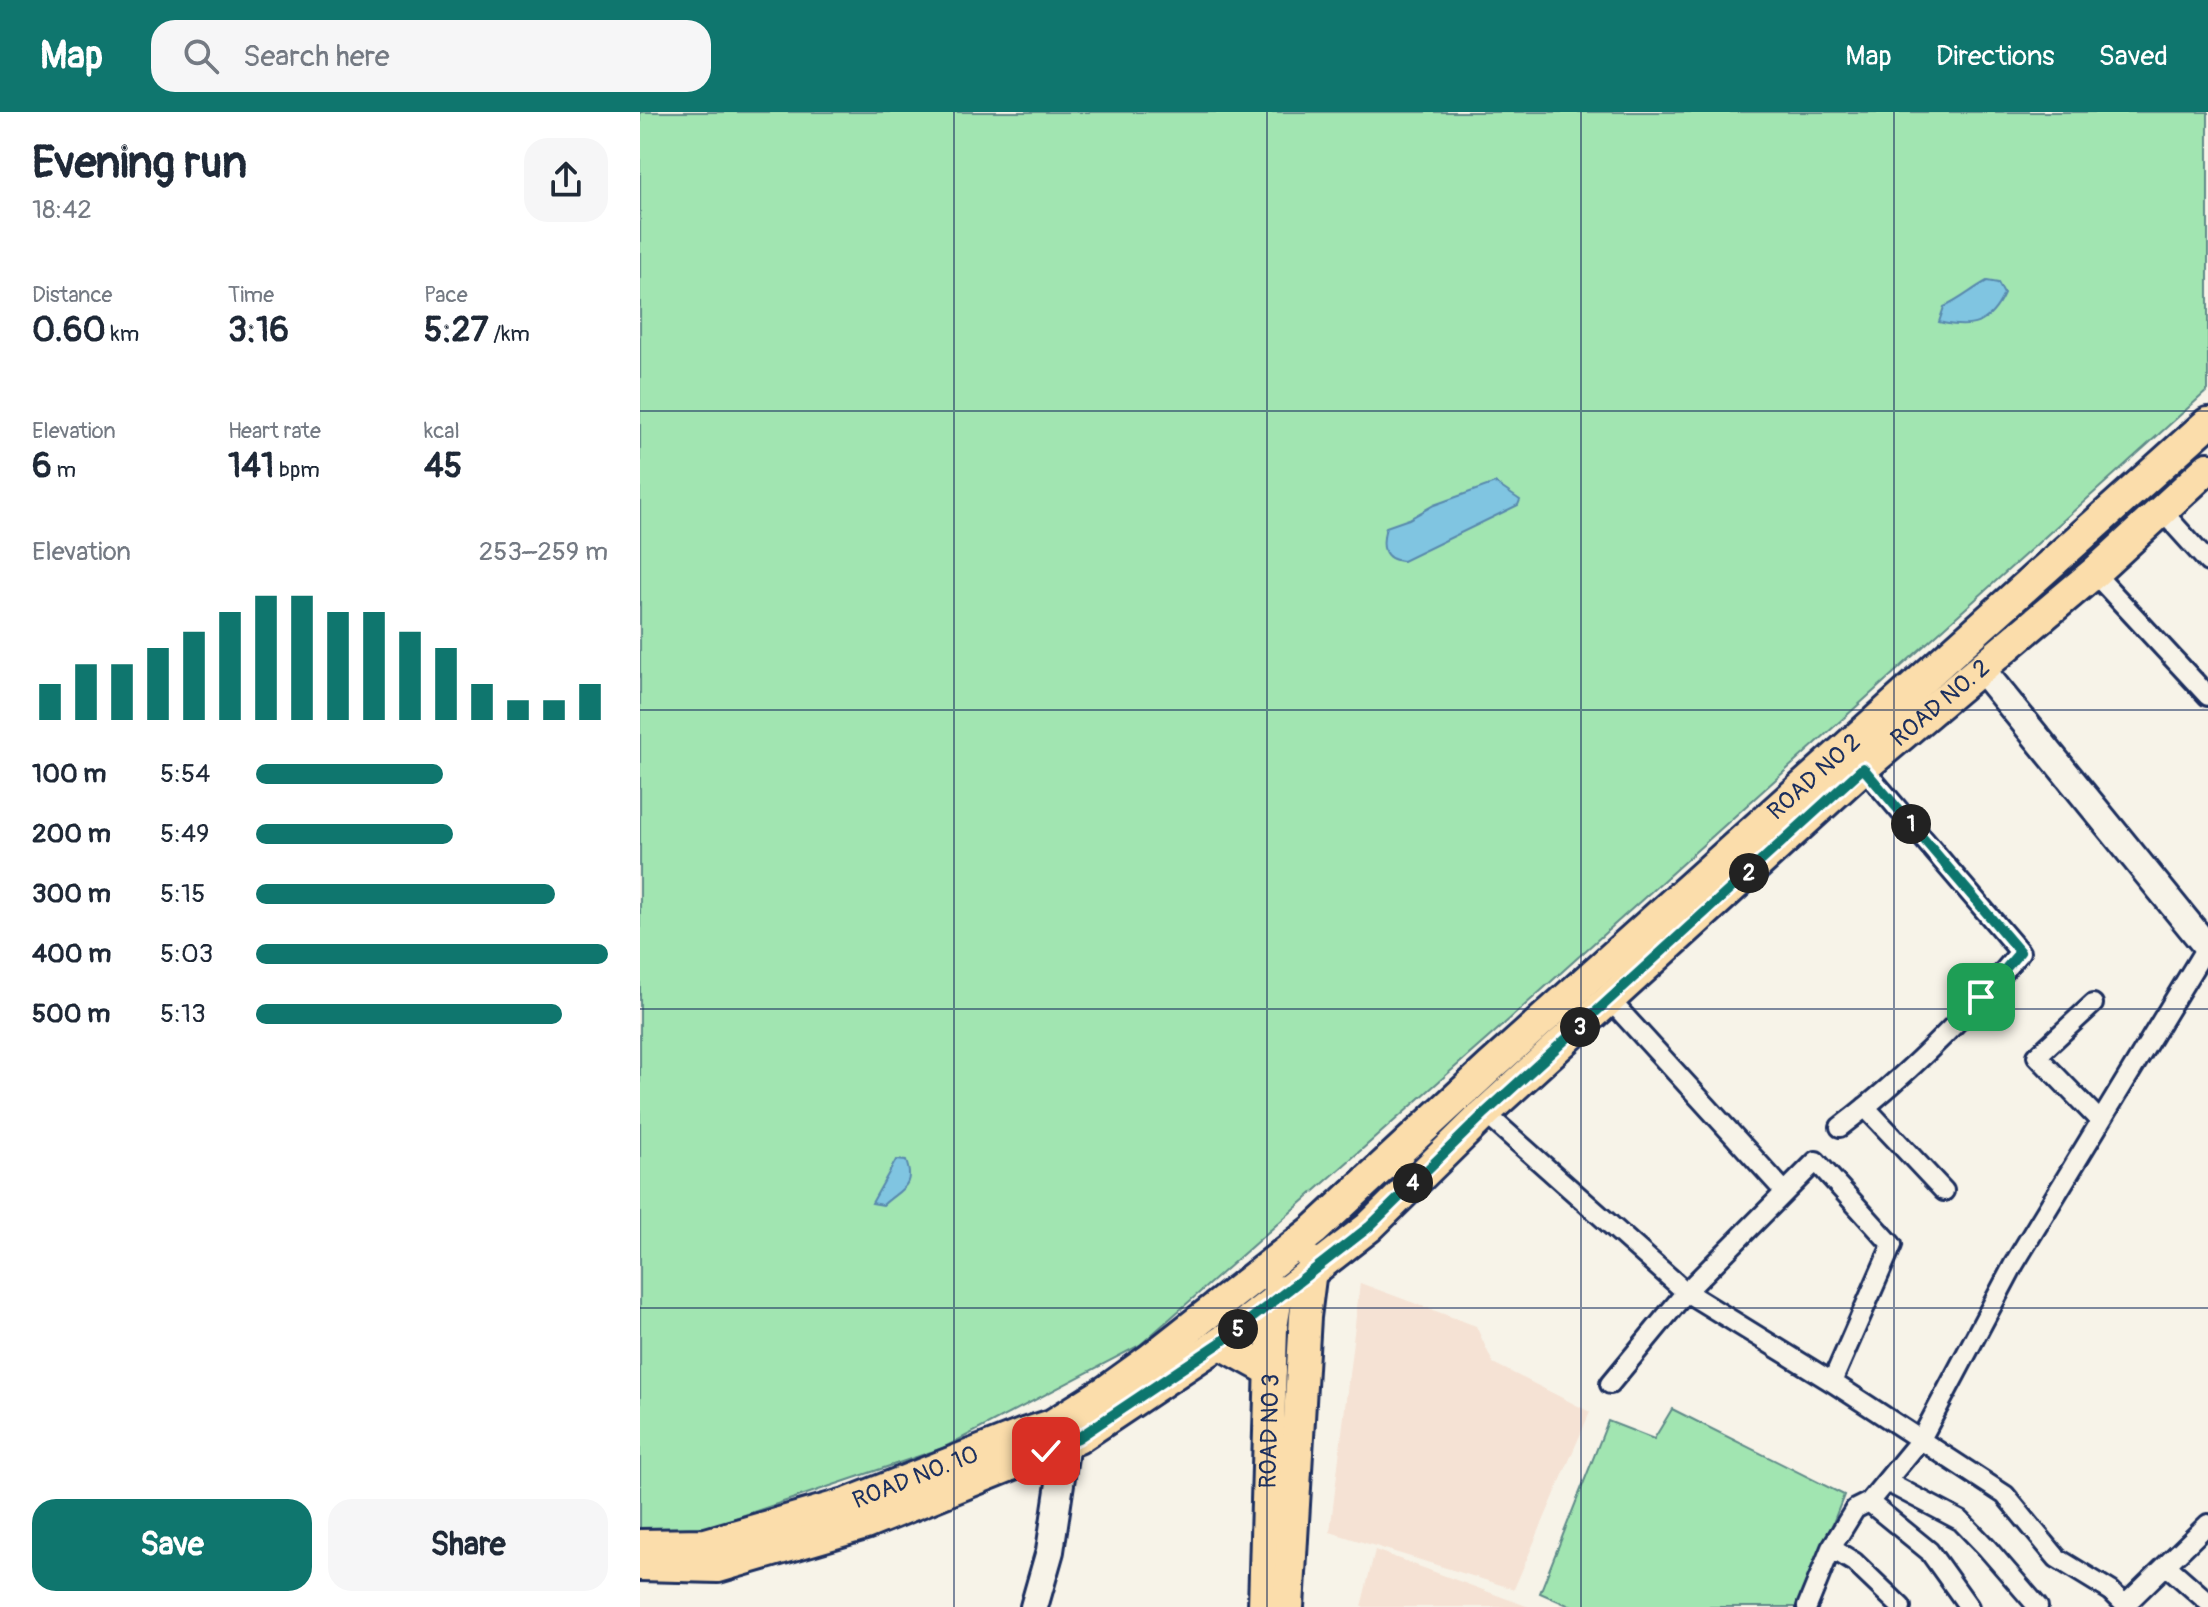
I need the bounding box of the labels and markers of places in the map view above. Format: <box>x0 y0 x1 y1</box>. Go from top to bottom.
pin: 1 <box>1891 804 1931 844</box>
pin: 2 <box>1729 853 1769 893</box>
pin <box>1947 963 2015 1031</box>
pin: 3 <box>1560 1007 1600 1047</box>
pin: 4 <box>1393 1163 1433 1203</box>
pin: 5 <box>1218 1309 1258 1349</box>
pin <box>1012 1417 1080 1485</box>

